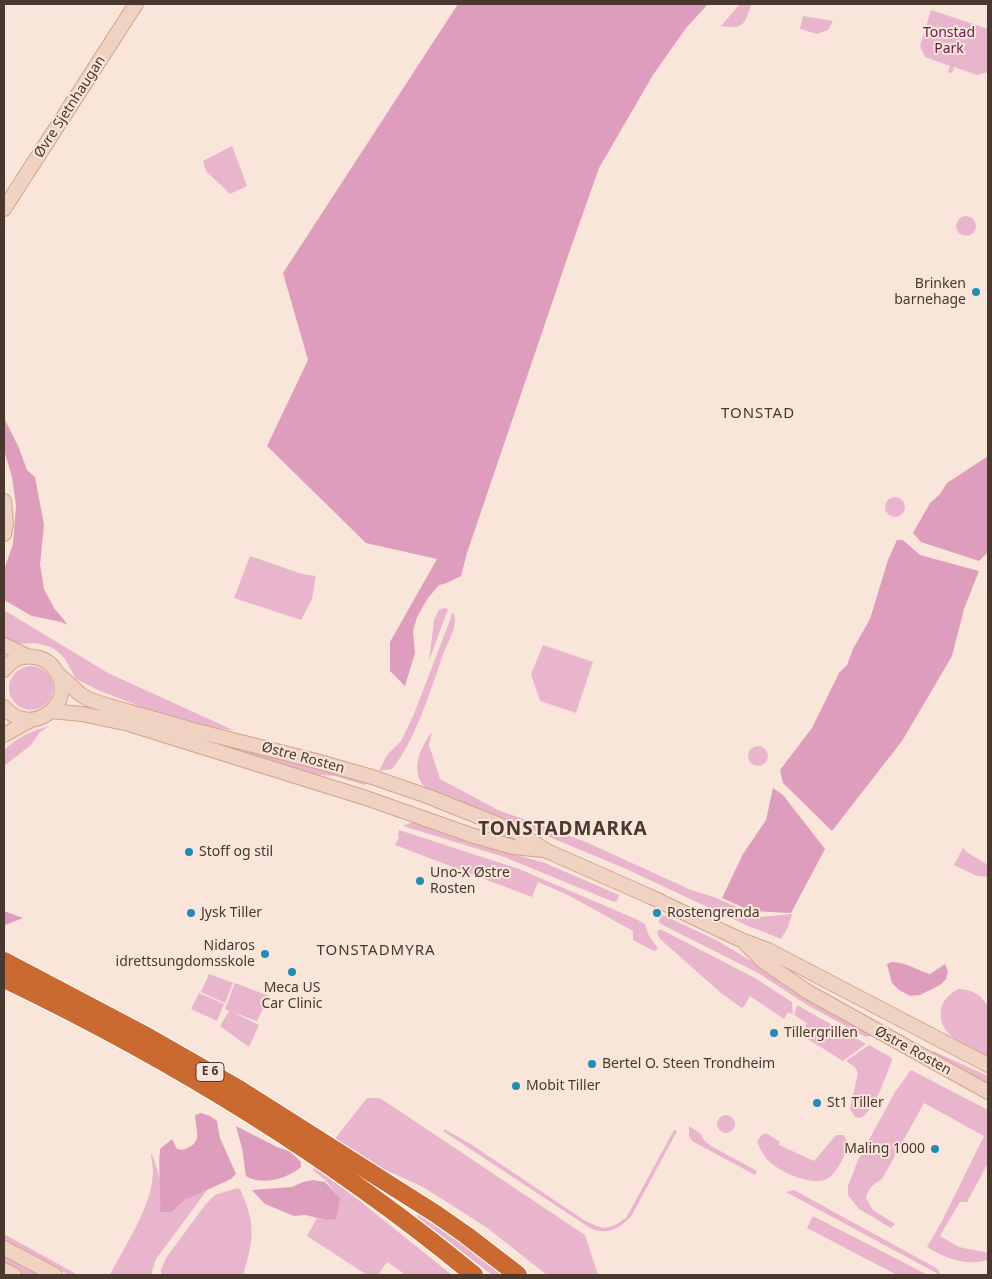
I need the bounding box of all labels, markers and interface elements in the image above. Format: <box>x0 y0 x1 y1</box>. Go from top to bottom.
park label: Tonstad Park <box>923 25 975 58</box>
street label: Øvre Sjetnhaugan <box>31 53 109 161</box>
place label: Brinken barnehage <box>894 276 966 308</box>
marker: Brinken barnehage <box>970 286 982 298</box>
district label: TONSTAD <box>720 405 796 423</box>
street label: Østre Rosten <box>260 739 346 777</box>
district label: TONSTADMARKA <box>477 819 649 841</box>
place label: Stoff og stil <box>199 844 273 860</box>
marker: Stoff og stil <box>183 846 195 858</box>
place label: Uno-X Østre Rosten <box>430 865 510 898</box>
marker: Uno-X Østre Rosten <box>414 875 426 887</box>
place label: Jysk Tiller <box>201 905 262 921</box>
place label: Rostengrenda <box>667 905 760 921</box>
marker: Jysk Tiller <box>185 907 197 919</box>
marker: Rostengrenda <box>651 907 663 919</box>
place label: Nidaros idrettsungdomsskole <box>116 938 255 970</box>
district label: TONSTADMYRA <box>315 942 437 960</box>
marker: Nidaros idrettsungdomsskole <box>259 948 271 960</box>
marker: Meca US Car Clinic <box>286 966 298 978</box>
place label: Meca US Car Clinic <box>261 980 323 1012</box>
street label: Østre Rosten <box>872 1023 954 1079</box>
place label: Tillergrillen <box>784 1025 858 1041</box>
marker: Tillergrillen <box>768 1027 780 1039</box>
place label: Bertel O. Steen Trondheim <box>602 1056 775 1072</box>
marker: Bertel O. Steen Trondheim <box>586 1058 598 1070</box>
road number: E 6 <box>196 1062 224 1082</box>
place label: Mobit Tiller <box>526 1078 600 1094</box>
marker: Mobit Tiller <box>510 1080 522 1092</box>
place label: St1 Tiller <box>827 1095 884 1111</box>
marker: St1 Tiller <box>811 1097 823 1109</box>
place label: Maling 1000 <box>844 1141 925 1157</box>
marker: Maling 1000 <box>929 1143 941 1155</box>

